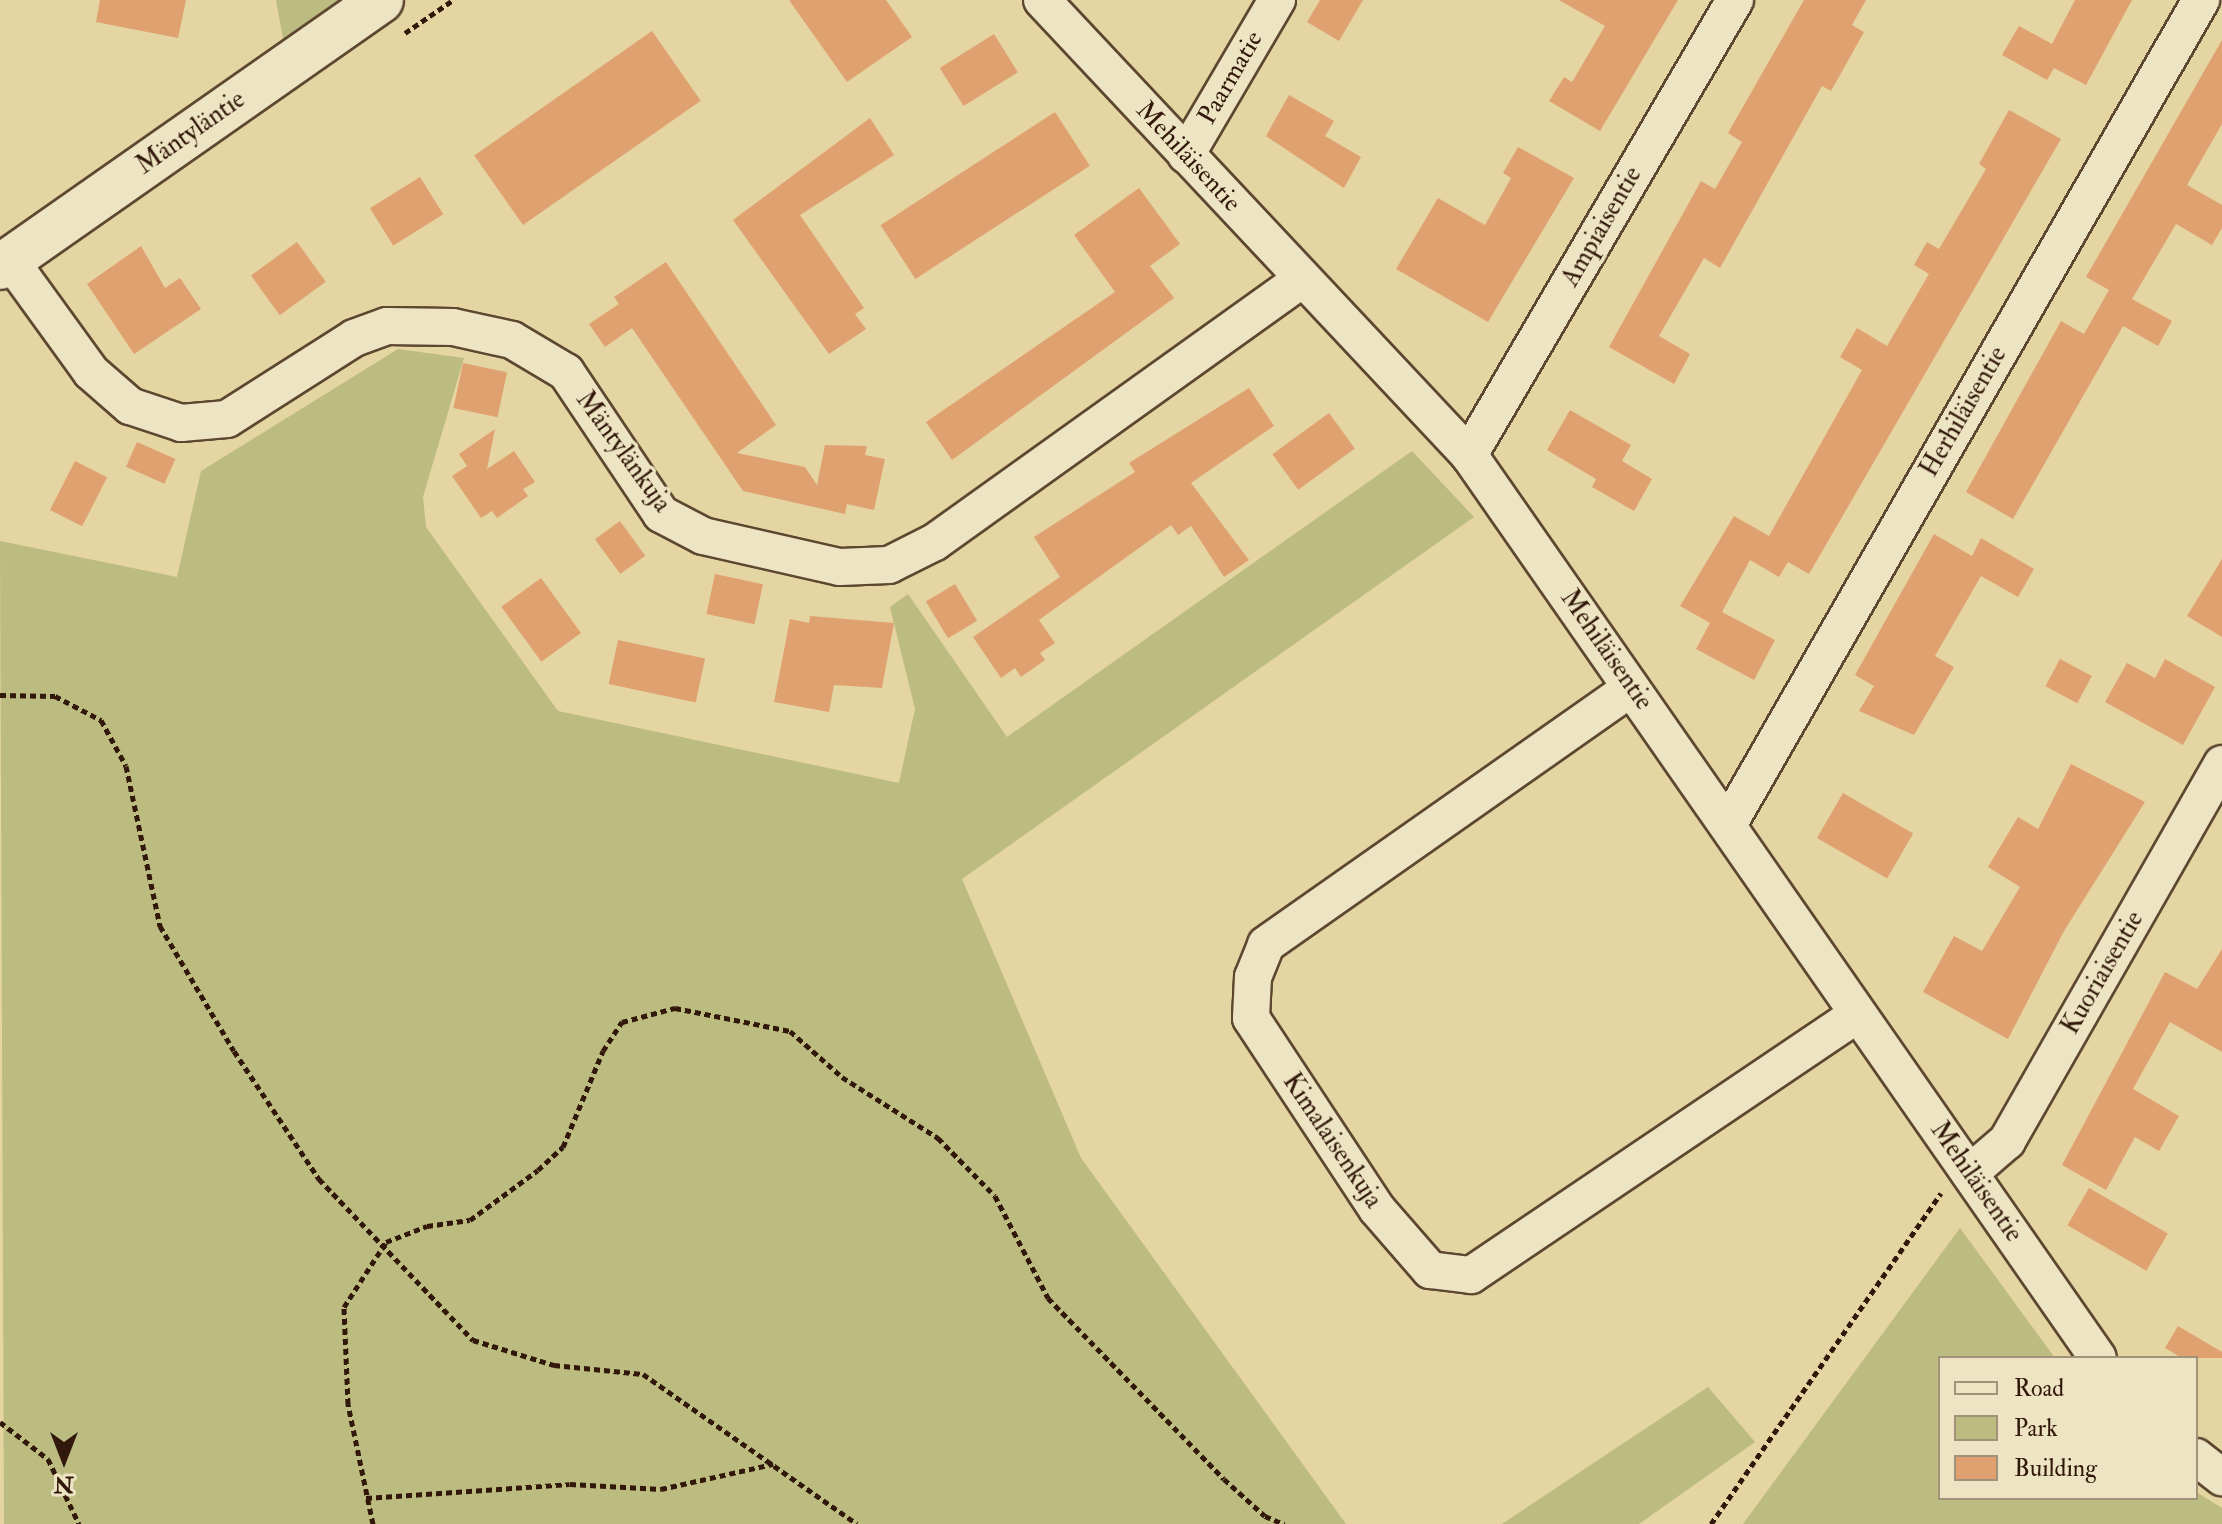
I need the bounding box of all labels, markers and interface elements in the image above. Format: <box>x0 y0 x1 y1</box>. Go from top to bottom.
street label: Paarmatie <box>1192 26 1270 130</box>
street label: Mäntyläntie <box>131 84 251 182</box>
street label: Mehiläisentie <box>1129 95 1247 219</box>
street label: Ampiaisentie <box>1555 161 1649 293</box>
street label: Herhiläisentie <box>1914 341 2014 483</box>
street label: Mäntylänkuja <box>569 385 677 519</box>
street label: Mehiläisentie <box>1553 584 1659 716</box>
street label: Kuoriaisentie <box>2055 906 2151 1040</box>
street label: Kimalaisenkuja <box>1275 1068 1389 1214</box>
street label: Mehiläisentie <box>1923 1116 2029 1248</box>
legend <box>1938 1356 2198 1500</box>
text: Road <box>2014 1373 2064 1404</box>
text: Park <box>2014 1413 2058 1444</box>
north arrow <box>24 1420 104 1500</box>
text: Building <box>2014 1453 2097 1484</box>
text: N <box>54 1470 74 1498</box>

